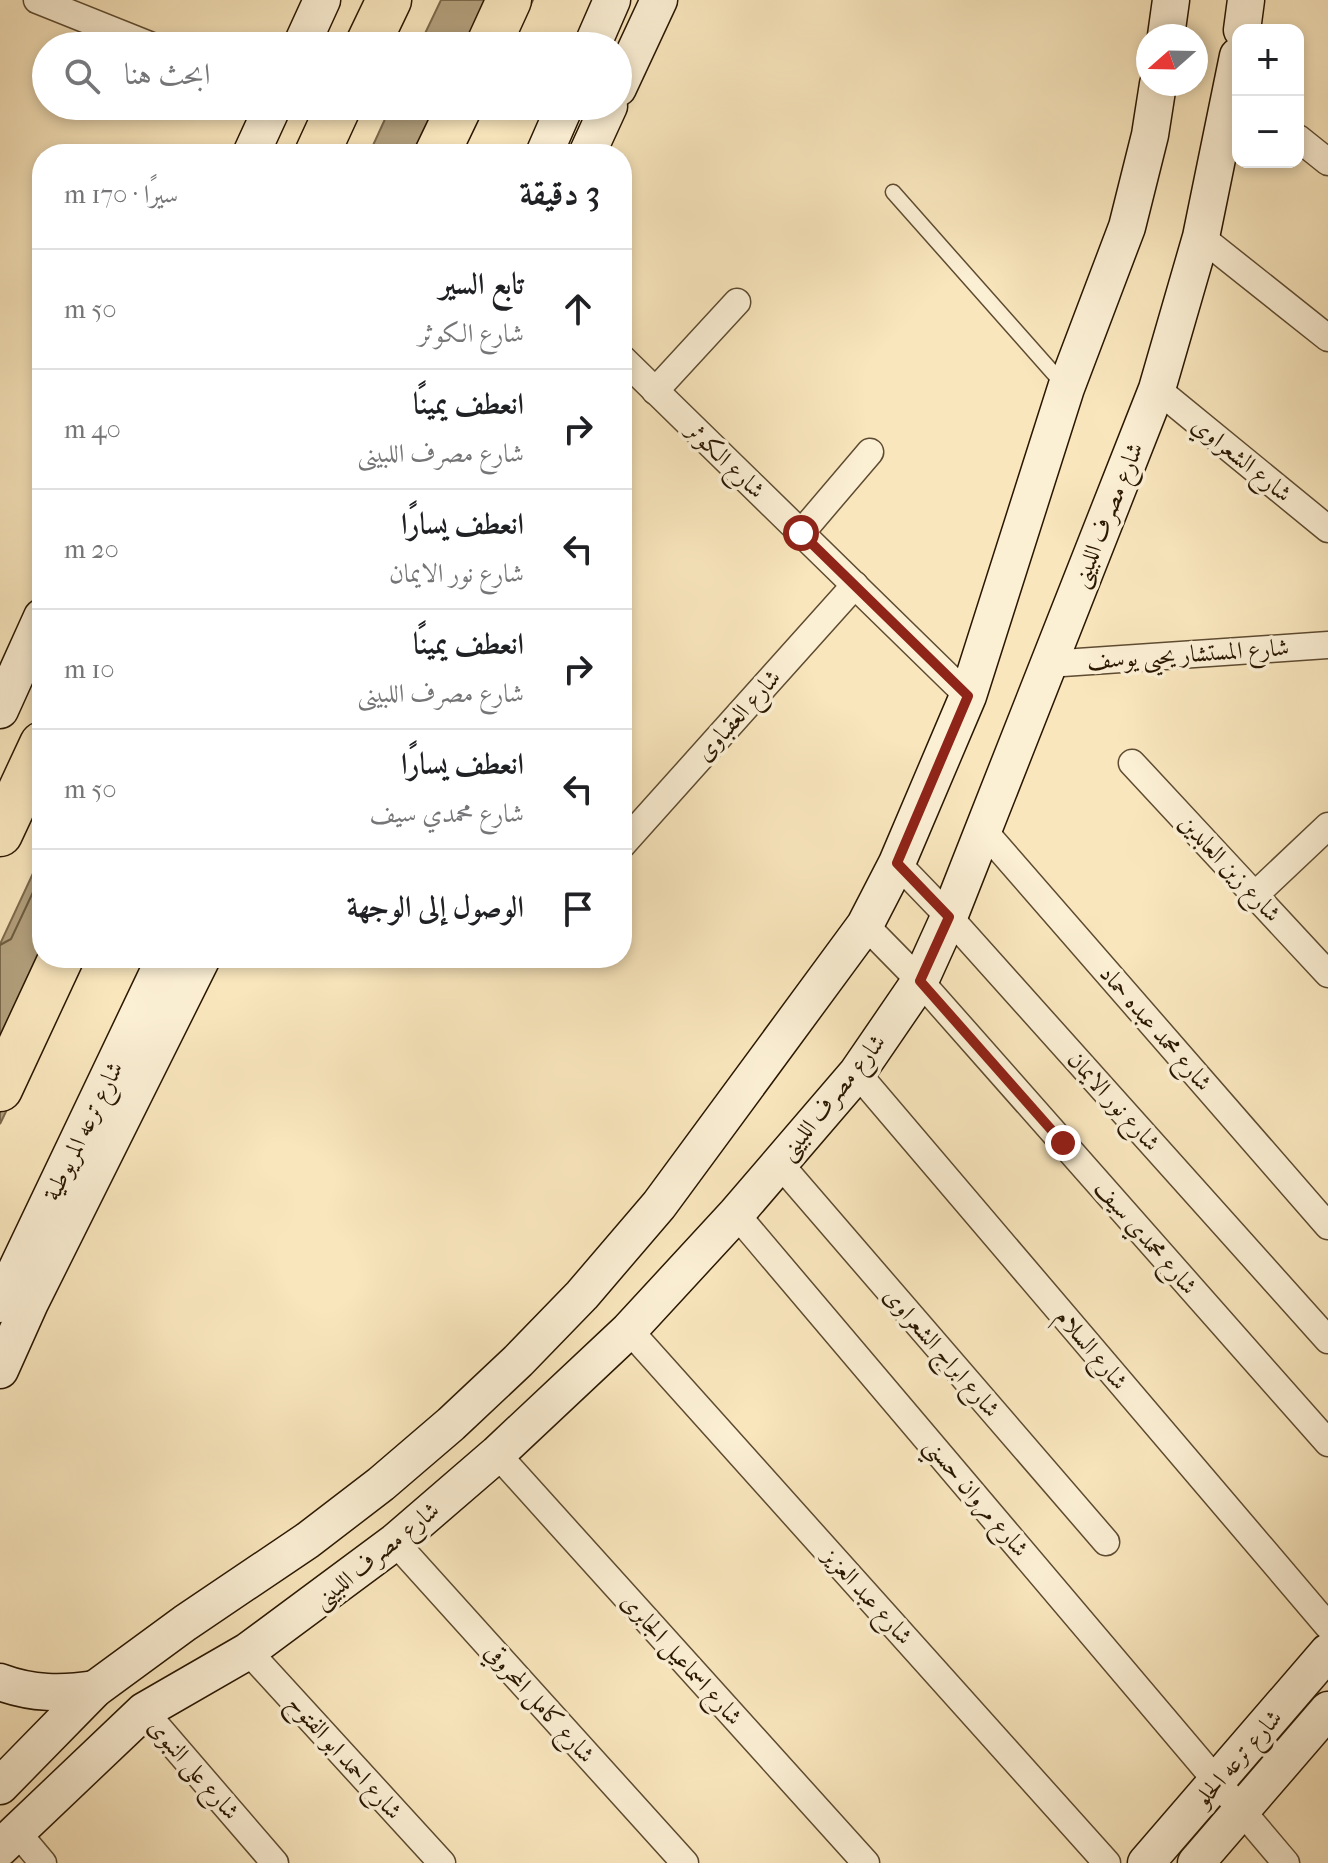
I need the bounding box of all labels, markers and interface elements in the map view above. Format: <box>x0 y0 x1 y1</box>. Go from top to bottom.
north arrow <box>1136 24 1208 96</box>
map controls <box>1232 24 1304 168</box>
button: + <box>1232 24 1304 96</box>
search box <box>32 32 632 120</box>
icon: search <box>60 54 104 98</box>
text: ابحث هنا <box>124 57 210 92</box>
button: − <box>1232 96 1304 168</box>
text: 3 دقيقة <box>519 173 600 213</box>
text: سيرًا · 170 m <box>64 179 178 210</box>
text: تابع السير <box>439 267 524 302</box>
icon: ahead <box>556 287 600 331</box>
text: 50 m <box>64 294 117 325</box>
text: شارع الكوثر <box>418 318 524 349</box>
text: انعطف يمينًا <box>413 387 524 422</box>
icon: right <box>556 407 600 451</box>
street label: شارع الشعراوي <box>1183 410 1297 512</box>
text: 40 m <box>64 414 121 445</box>
street label: شارع الكوثر <box>675 414 771 508</box>
text: شارع مصرف اللبينى <box>357 438 524 469</box>
street label: شارع مصرف اللبينى <box>1065 438 1154 594</box>
text: انعطف يسارًا <box>401 507 524 542</box>
route start <box>783 515 819 551</box>
icon: left <box>556 527 600 571</box>
text: 20 m <box>64 534 119 565</box>
text: شارع نور الايمان <box>389 558 524 589</box>
text: انعطف يمينًا <box>413 627 524 662</box>
street label: شارع المستشار يحيى يوسف <box>1086 633 1290 681</box>
icon: right <box>556 647 600 691</box>
text: 10 m <box>64 654 115 685</box>
street label: شارع العقباوى <box>690 664 791 771</box>
text: شارع مصرف اللبينى <box>357 678 524 709</box>
text: انعطف يسارًا <box>401 747 524 782</box>
icon: left <box>556 767 600 811</box>
text: 50 m <box>64 774 117 805</box>
text: شارع محمدي سيف <box>369 798 524 829</box>
street label: شارع زين العابدين <box>1169 808 1287 932</box>
icon: arrive <box>556 887 600 931</box>
text: الوصول إلى الوجهة <box>347 890 524 925</box>
street label: شارع محمد عبده حماد <box>1089 959 1218 1100</box>
street label: شارع مصرف اللبينى <box>773 1028 896 1169</box>
street label: شارع نور الايمان <box>1057 1045 1166 1161</box>
street label: شارع ترعه المريوطية <box>37 1057 134 1208</box>
route end <box>1045 1125 1081 1161</box>
street label: شارع محمدي سيف <box>1084 1174 1203 1304</box>
street label: شارع ابراج الشعراوى <box>873 1281 1006 1427</box>
street label: شارع السلام <box>1045 1303 1134 1400</box>
street label: شارع مروان حسني <box>913 1432 1035 1567</box>
street label: شارع مصرف اللبينى <box>307 1496 448 1619</box>
street label: شارع عبد العزيز <box>811 1540 919 1654</box>
street label: شارع اسماعيل الجابرى <box>611 1587 749 1735</box>
street label: شارع كامل المحروقي <box>475 1638 601 1772</box>
street label: شارع احمد ابو الفتوح <box>277 1689 408 1830</box>
street label: شارع ترعه الحلو <box>1186 1704 1292 1818</box>
street label: شارع على النبوى <box>138 1713 246 1829</box>

